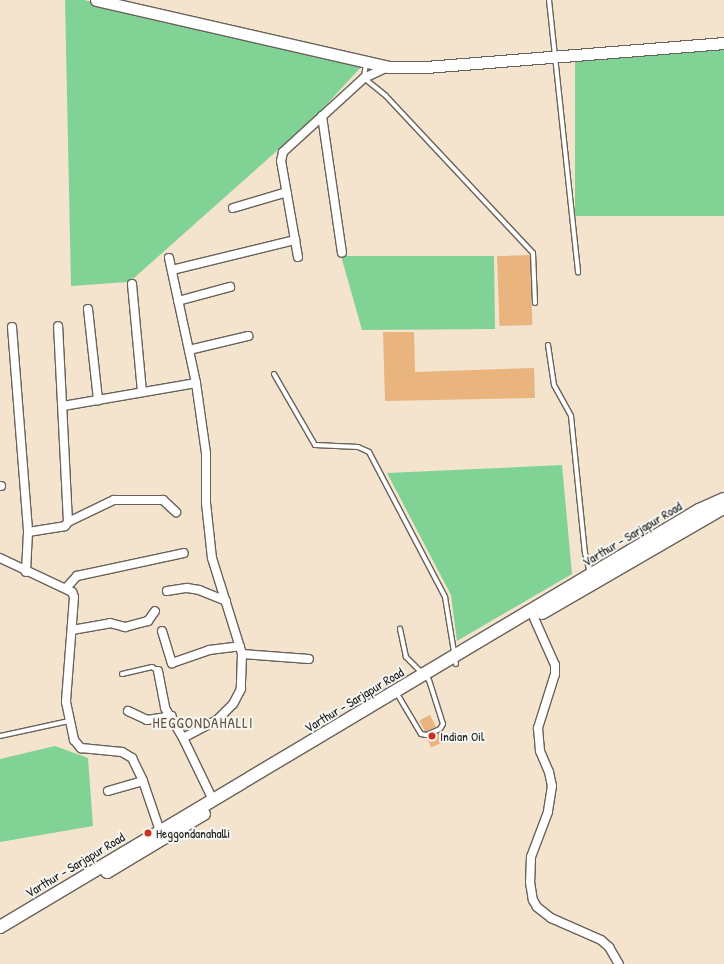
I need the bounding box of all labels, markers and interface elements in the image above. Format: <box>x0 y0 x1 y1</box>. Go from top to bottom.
street label: Varthur - Sarjapur Road <box>580 498 684 570</box>
street label: Varthur - Sarjapur Road <box>302 664 406 736</box>
district label: HEGGONDAHALLI <box>153 714 253 732</box>
place label: Indian Oil <box>440 728 484 744</box>
marker: Indian Oil <box>427 731 437 741</box>
place label: Heggondanahalli <box>156 825 230 841</box>
marker: Heggondanahalli <box>143 828 153 838</box>
street label: Varthur - Sarjapur Road <box>23 829 127 901</box>

